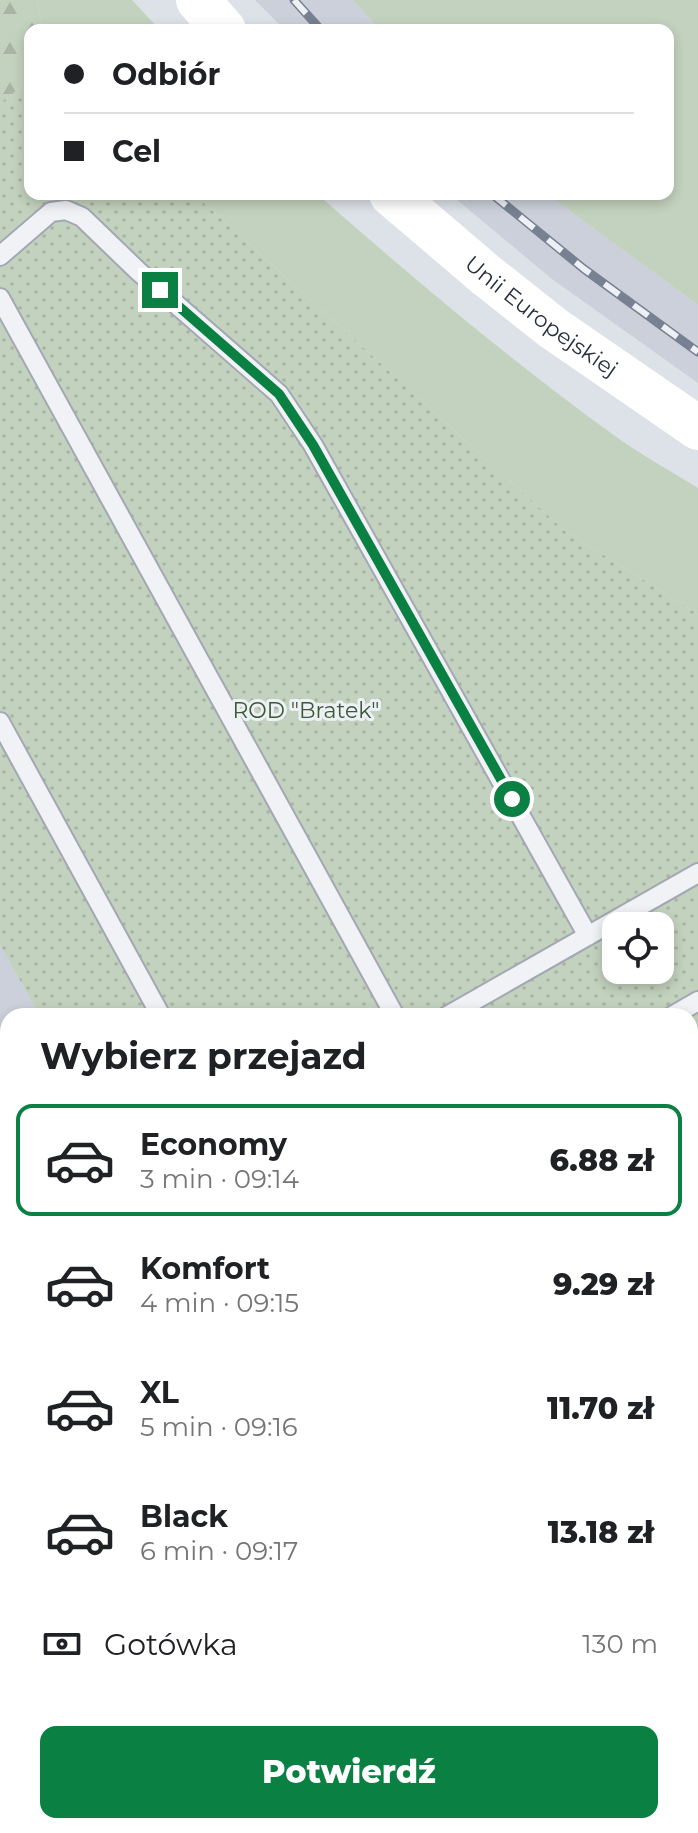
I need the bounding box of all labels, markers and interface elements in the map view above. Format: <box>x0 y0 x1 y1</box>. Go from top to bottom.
text: Odbiór <box>112 56 220 93</box>
text: Cel <box>112 133 161 170</box>
street label: Unii Europejskiej <box>459 250 623 383</box>
route end <box>142 272 178 308</box>
park label: ROD "Bratek" <box>232 697 380 724</box>
route start <box>494 781 530 817</box>
map controls <box>602 912 674 984</box>
button: locate <box>602 912 674 984</box>
text: Wybierz przejazd <box>40 1034 367 1078</box>
icon: car <box>44 1124 116 1196</box>
text: Economy <box>140 1126 287 1163</box>
text: 6.88 zł <box>550 1142 654 1179</box>
text: 3 min · 09:14 <box>140 1163 299 1195</box>
icon: car <box>44 1248 116 1320</box>
text: Komfort <box>140 1250 270 1287</box>
text: 9.29 zł <box>553 1266 654 1303</box>
text: 4 min · 09:15 <box>140 1287 299 1319</box>
icon: car <box>44 1372 116 1444</box>
text: XL <box>140 1374 179 1411</box>
text: 11.70 zł <box>547 1390 654 1427</box>
text: 5 min · 09:16 <box>140 1411 298 1443</box>
icon: car <box>44 1496 116 1568</box>
text: Black <box>140 1498 228 1535</box>
text: 13.18 zł <box>548 1514 654 1551</box>
text: 6 min · 09:17 <box>140 1535 298 1567</box>
icon: cash <box>40 1622 84 1666</box>
text: Gotówka <box>104 1626 238 1663</box>
text: 130 m <box>582 1628 658 1660</box>
button: Potwierdź <box>40 1726 658 1818</box>

